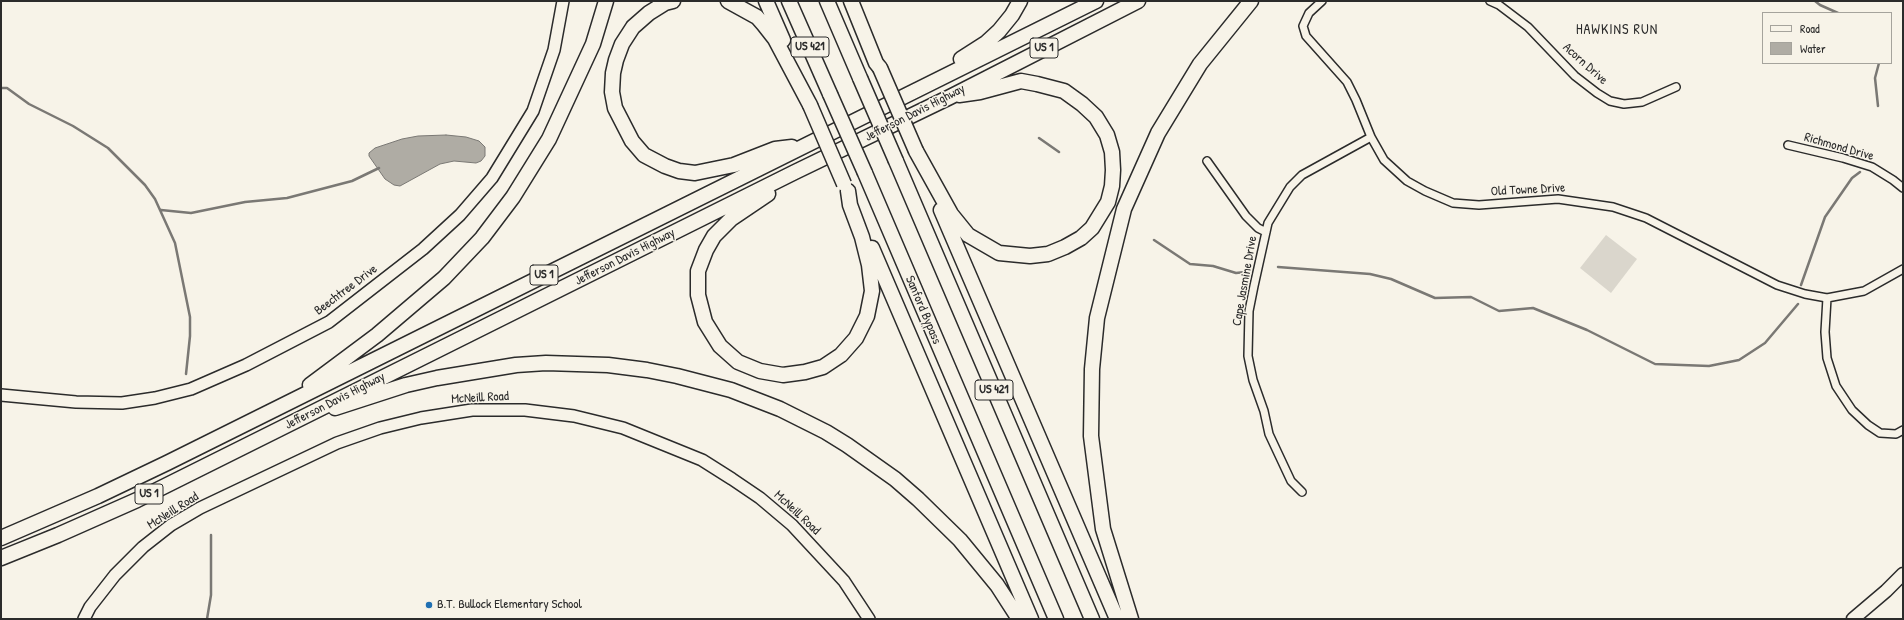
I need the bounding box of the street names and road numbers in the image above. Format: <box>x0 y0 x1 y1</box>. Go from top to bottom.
road number: US 421 <box>791 37 829 57</box>
road number: US 1 <box>1030 38 1058 58</box>
street label: Acorn Drive <box>1559 40 1611 88</box>
street label: Jefferson Davis Highway <box>862 81 968 145</box>
street label: Richmond Drive <box>1802 130 1876 164</box>
street label: Old Towne Drive <box>1490 180 1566 200</box>
street label: Jefferson Davis Highway <box>572 225 678 289</box>
street label: Cape Jasmine Drive <box>1229 235 1261 327</box>
street label: Beechtree Drive <box>311 261 381 319</box>
road number: US 1 <box>530 265 558 285</box>
street label: Sanford Bypass <box>902 274 944 346</box>
street label: Jefferson Davis Highway <box>282 369 388 433</box>
road number: US 421 <box>975 380 1013 400</box>
street label: McNeill Road <box>451 389 509 407</box>
road number: US 1 <box>135 484 163 504</box>
street label: McNeill Road <box>771 488 823 538</box>
street label: McNeill Road <box>144 489 202 533</box>

